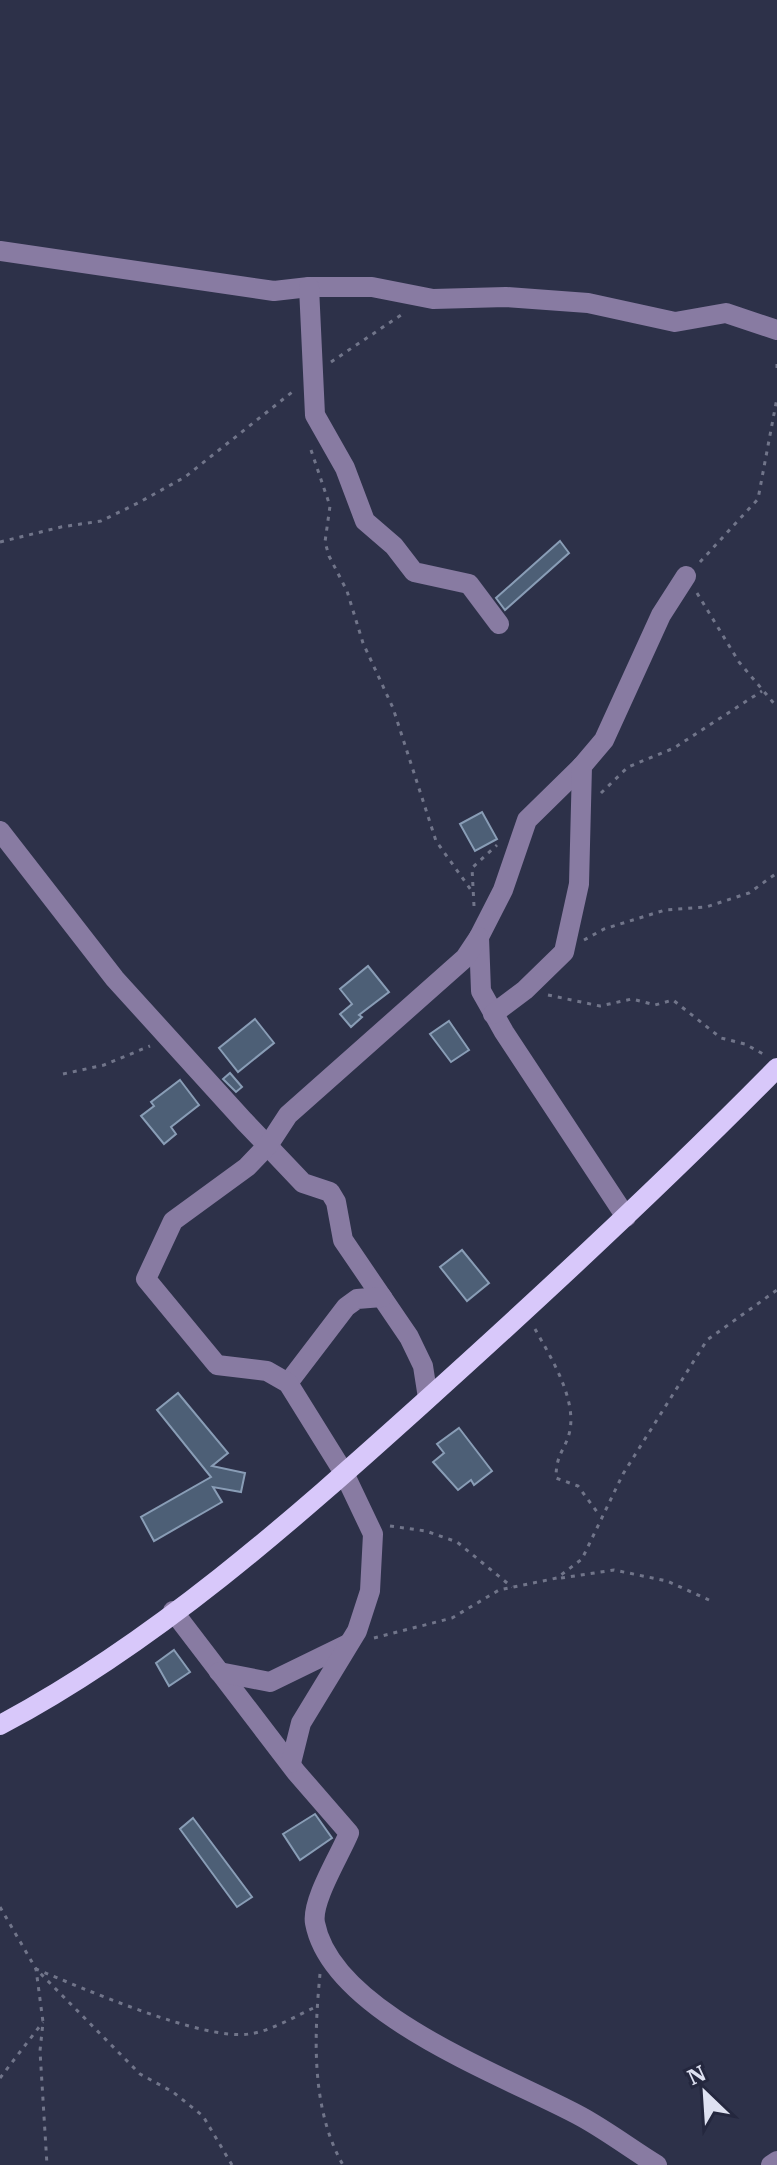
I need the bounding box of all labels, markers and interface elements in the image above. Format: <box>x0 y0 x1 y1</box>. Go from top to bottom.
north arrow <box>665 2053 745 2133</box>
text: N <box>682 2058 710 2091</box>

